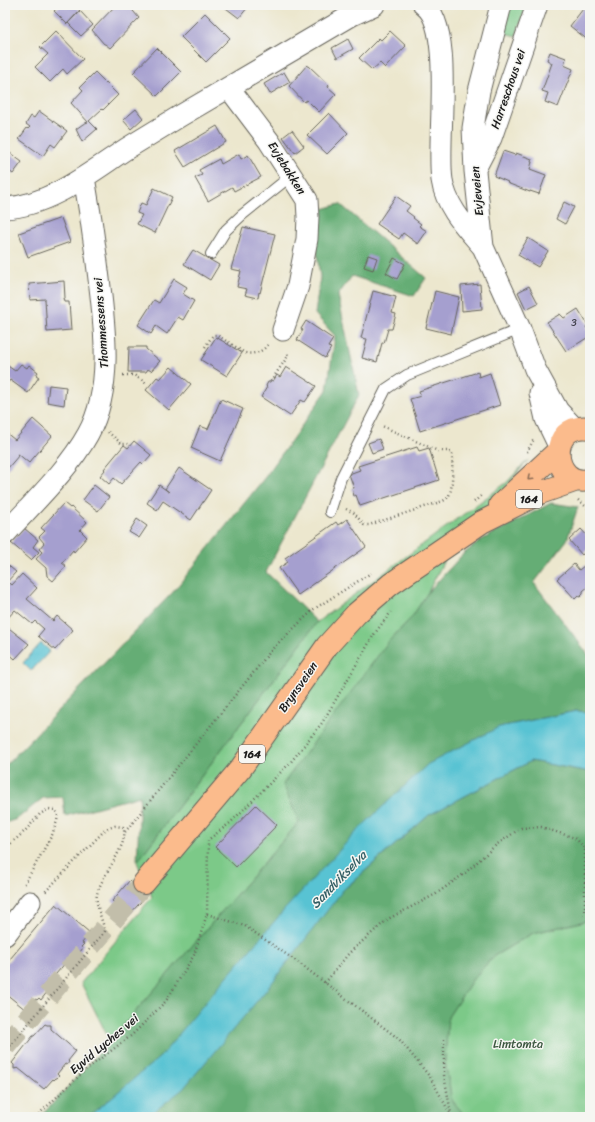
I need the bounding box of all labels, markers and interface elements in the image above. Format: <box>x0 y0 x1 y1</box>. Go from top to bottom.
street label: Harreschous vei <box>484 45 532 132</box>
street label: Evjebakken <box>262 137 312 200</box>
street label: Evjeveien <box>464 165 490 217</box>
street label: Thommessens vei <box>87 276 115 369</box>
house number: 3 <box>571 314 577 332</box>
one-way arrow <box>527 473 534 480</box>
road number: 164 <box>516 490 542 508</box>
street label: Brynsveien <box>272 656 324 717</box>
road number: 164 <box>239 745 265 763</box>
water label: Sandvikselva <box>305 844 373 914</box>
street label: Eyvid Lyches vei <box>64 1008 144 1080</box>
park label: Limtomta <box>493 1033 543 1055</box>

